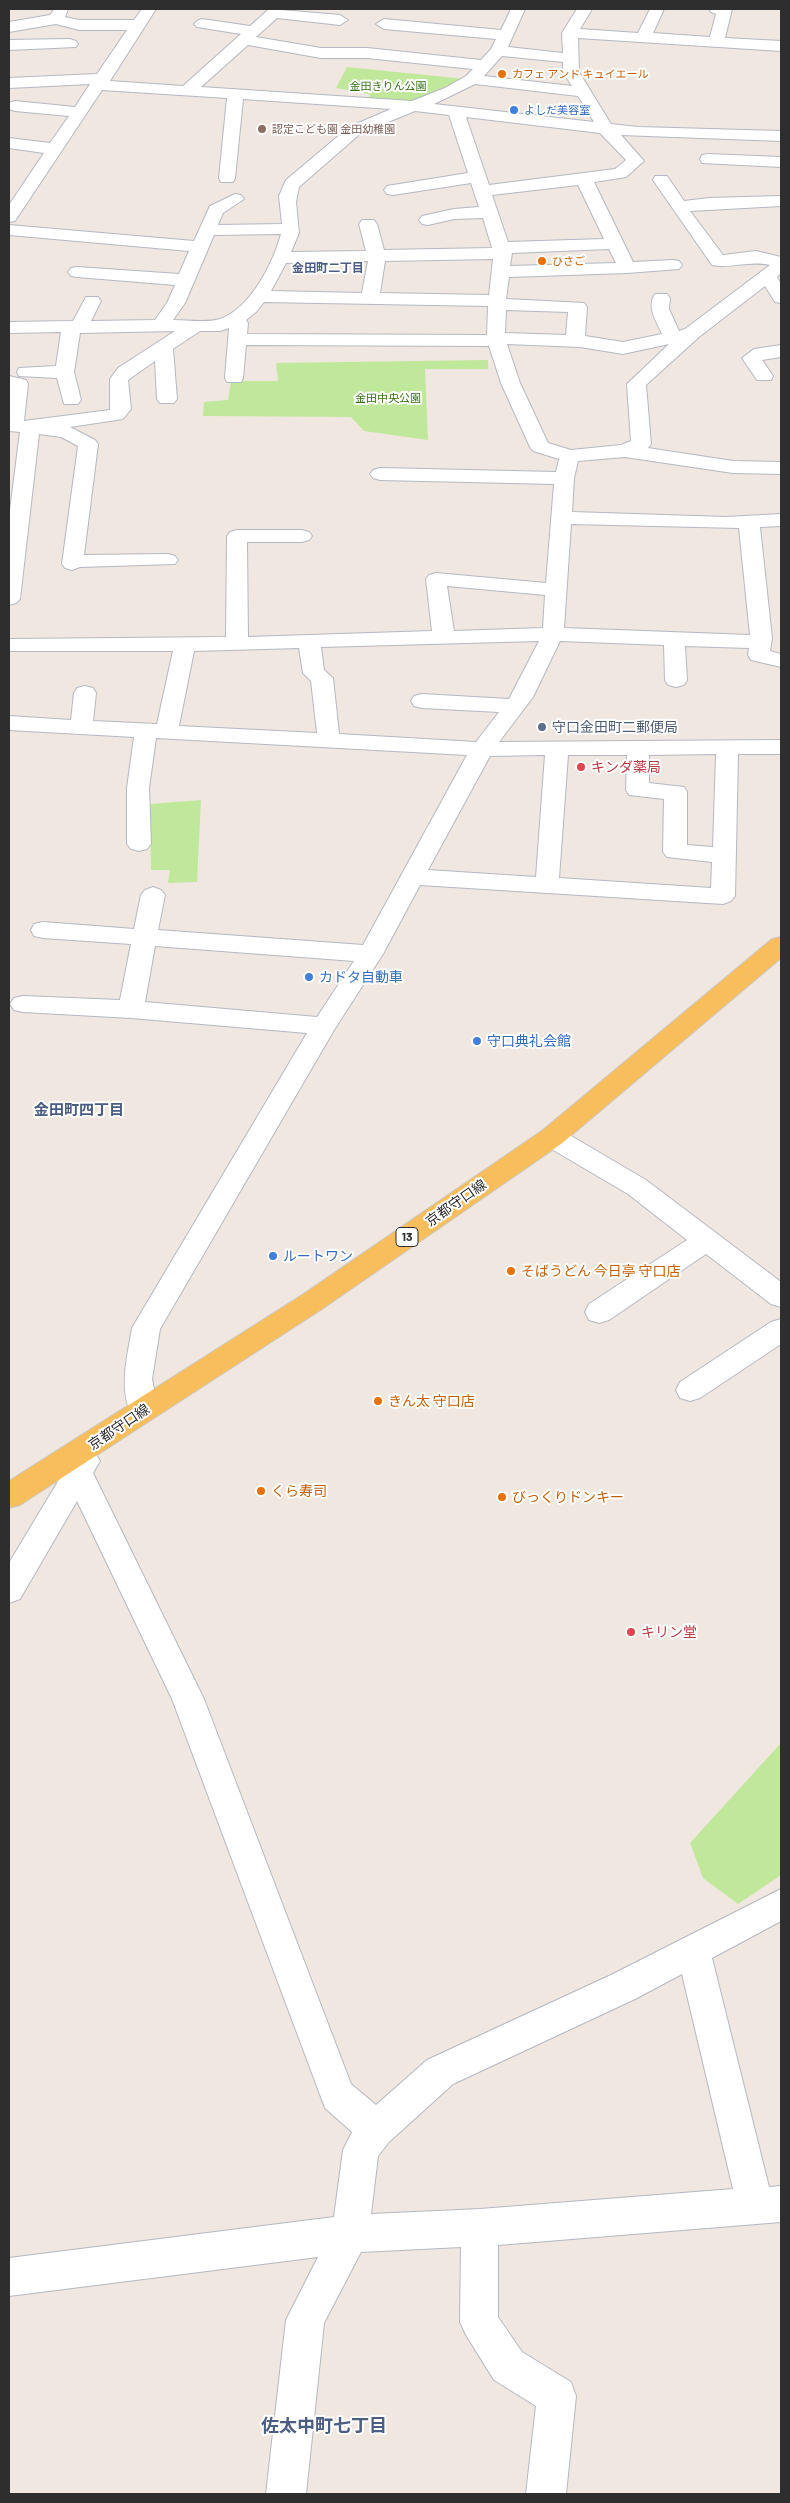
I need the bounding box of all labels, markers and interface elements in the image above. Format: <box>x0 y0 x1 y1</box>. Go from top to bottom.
place label: カフェ アンド キュイエール <box>512 67 648 81</box>
marker: カフェ アンド キュイエール <box>496 68 508 80</box>
park label: 金田きりん公園 <box>350 79 426 93</box>
place label: よしだ美容室 <box>524 103 590 117</box>
marker: よしだ美容室 <box>508 104 520 116</box>
place label: 認定こども園 金田幼稚園 <box>272 122 395 136</box>
marker: 認定こども園 金田幼稚園 <box>256 123 268 135</box>
place label: ひさご <box>552 254 585 268</box>
marker: ひさご <box>536 255 548 267</box>
district label: 金田町二丁目 <box>292 261 364 275</box>
park label: 金田中央公園 <box>355 391 421 405</box>
place label: 守口金田町二郵便局 <box>552 719 678 735</box>
marker: 守口金田町二郵便局 <box>536 721 548 733</box>
place label: キンダ薬局 <box>591 759 661 775</box>
marker: キンダ薬局 <box>575 761 587 773</box>
place label: カドタ自動車 <box>319 969 403 985</box>
marker: カドタ自動車 <box>303 971 315 983</box>
place label: 守口典礼会館 <box>487 1033 571 1049</box>
marker: 守口典礼会館 <box>471 1035 483 1047</box>
district label: 金田町四丁目 <box>34 1101 124 1119</box>
street label: 京都守口線 <box>423 1176 489 1230</box>
road number: 13 <box>396 1228 418 1246</box>
place label: ルートワン <box>283 1248 353 1264</box>
marker: ルートワン <box>267 1250 279 1262</box>
place label: そばうどん 今日亭 守口店 <box>521 1263 681 1279</box>
marker: そばうどん 今日亭 守口店 <box>505 1265 517 1277</box>
place label: きん太 守口店 <box>388 1393 475 1409</box>
marker: きん太 守口店 <box>372 1395 384 1407</box>
street label: 京都守口線 <box>85 1400 153 1454</box>
place label: くら寿司 <box>271 1483 327 1499</box>
marker: くら寿司 <box>255 1485 267 1497</box>
place label: びっくりドンキー <box>512 1489 624 1505</box>
marker: びっくりドンキー <box>496 1491 508 1503</box>
place label: キリン堂 <box>641 1624 697 1640</box>
marker: キリン堂 <box>625 1626 637 1638</box>
district label: 佐太中町七丁目 <box>261 2415 387 2437</box>

